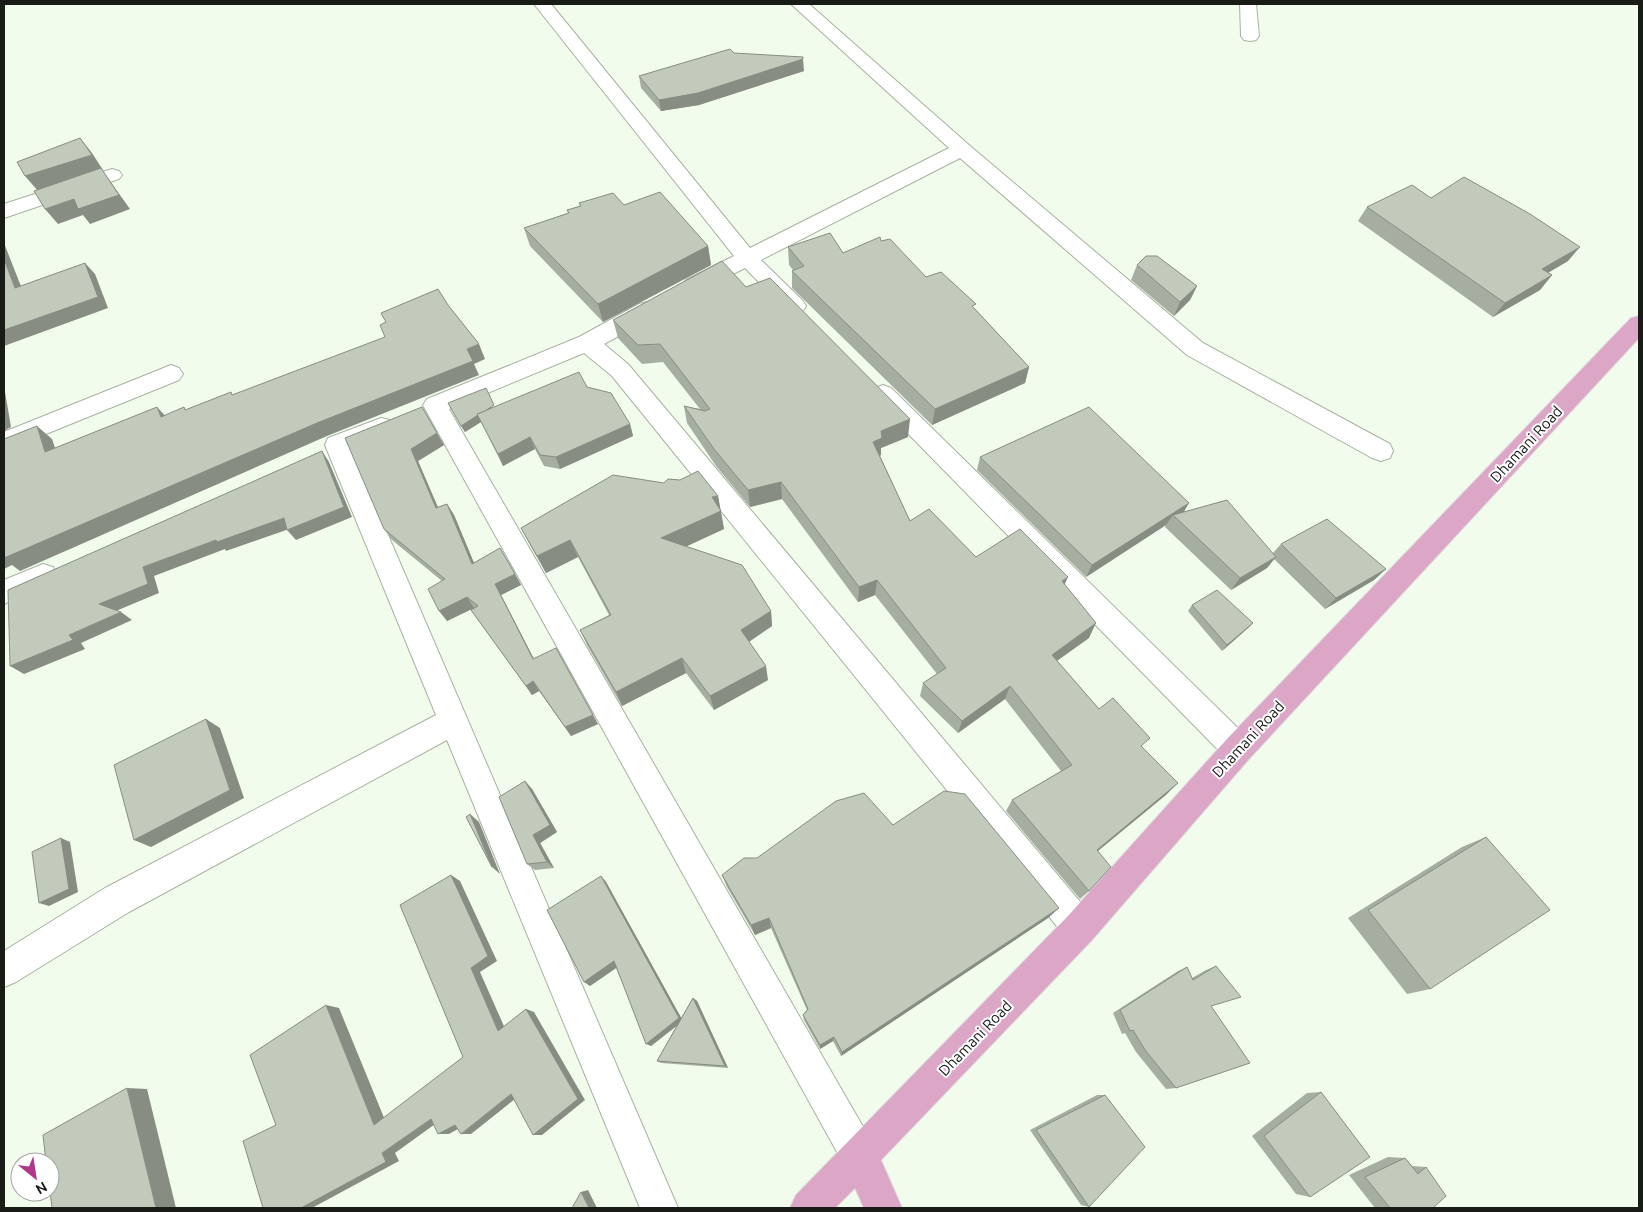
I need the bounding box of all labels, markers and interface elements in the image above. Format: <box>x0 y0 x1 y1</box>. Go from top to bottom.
street label: Dhamani Road <box>1486 402 1566 486</box>
street label: Dhamani Road <box>1208 697 1288 781</box>
street label: Dhamani Road <box>935 997 1015 1079</box>
north arrow <box>10 1152 60 1202</box>
text: N <box>33 1179 50 1198</box>

